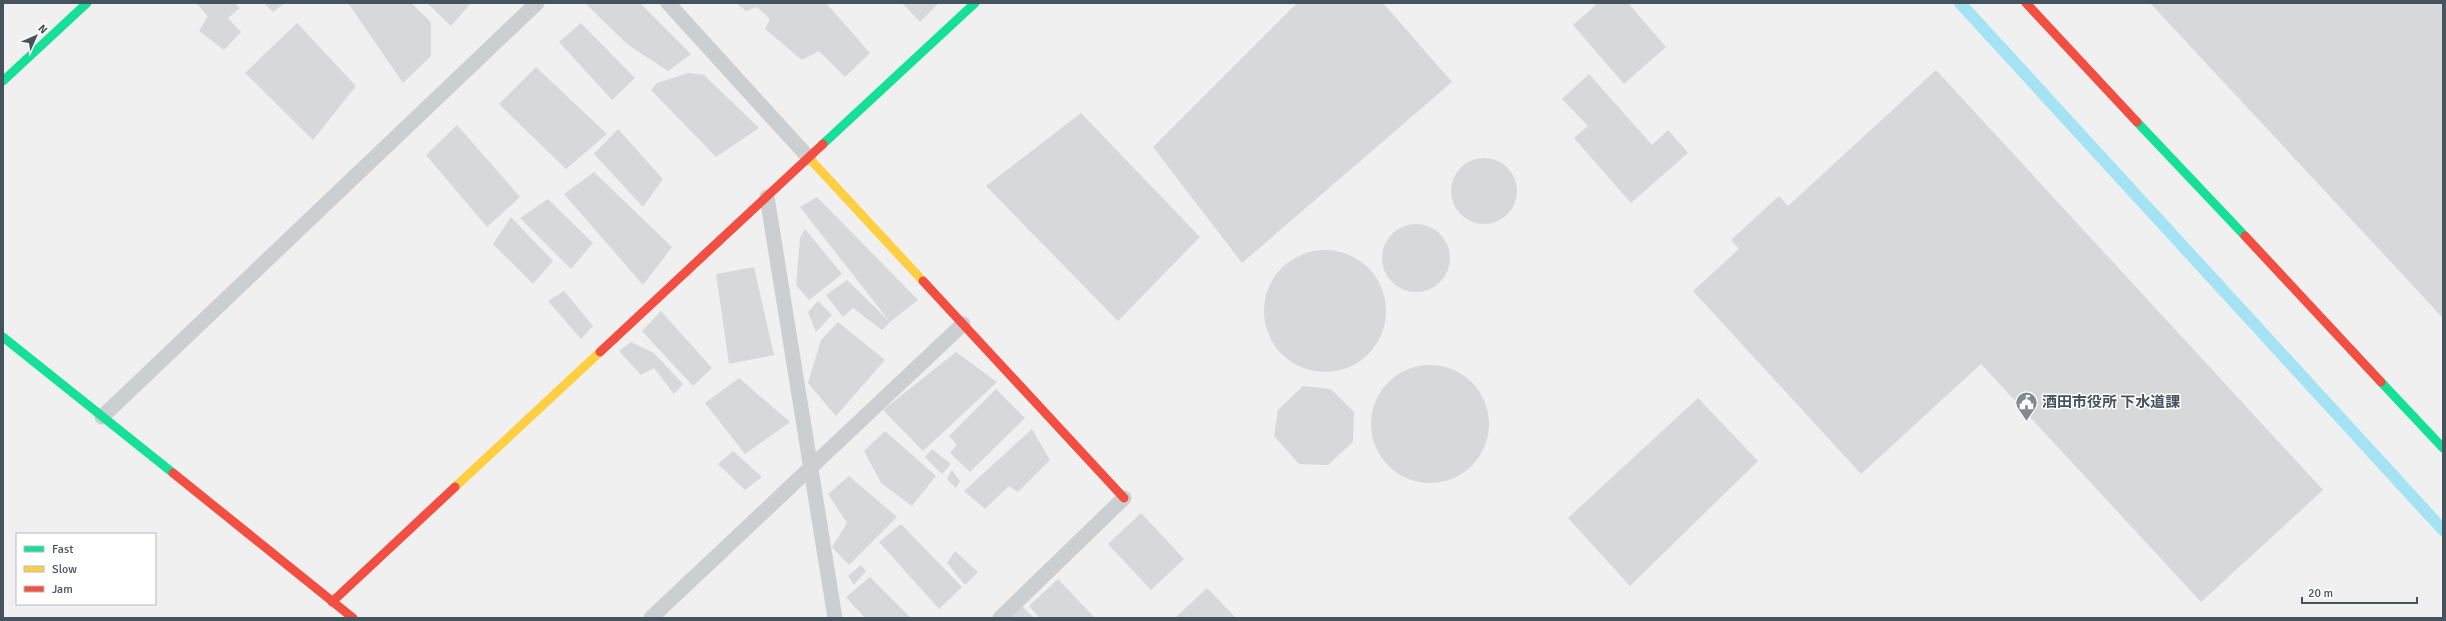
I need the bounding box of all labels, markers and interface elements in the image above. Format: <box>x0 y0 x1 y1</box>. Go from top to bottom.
north arrow <box>16 16 56 56</box>
text: N <box>35 22 50 37</box>
public building icon: 酒田市役所 下水道課 <box>2014 389 2040 422</box>
place label: 酒田市役所 下水道課 <box>2042 393 2180 411</box>
legend <box>16 533 156 605</box>
text: Fast <box>52 542 73 557</box>
text: Slow <box>52 562 77 577</box>
scale bar <box>2302 579 2417 605</box>
text: Jam <box>52 582 73 597</box>
text: 20 m <box>2308 586 2333 601</box>

